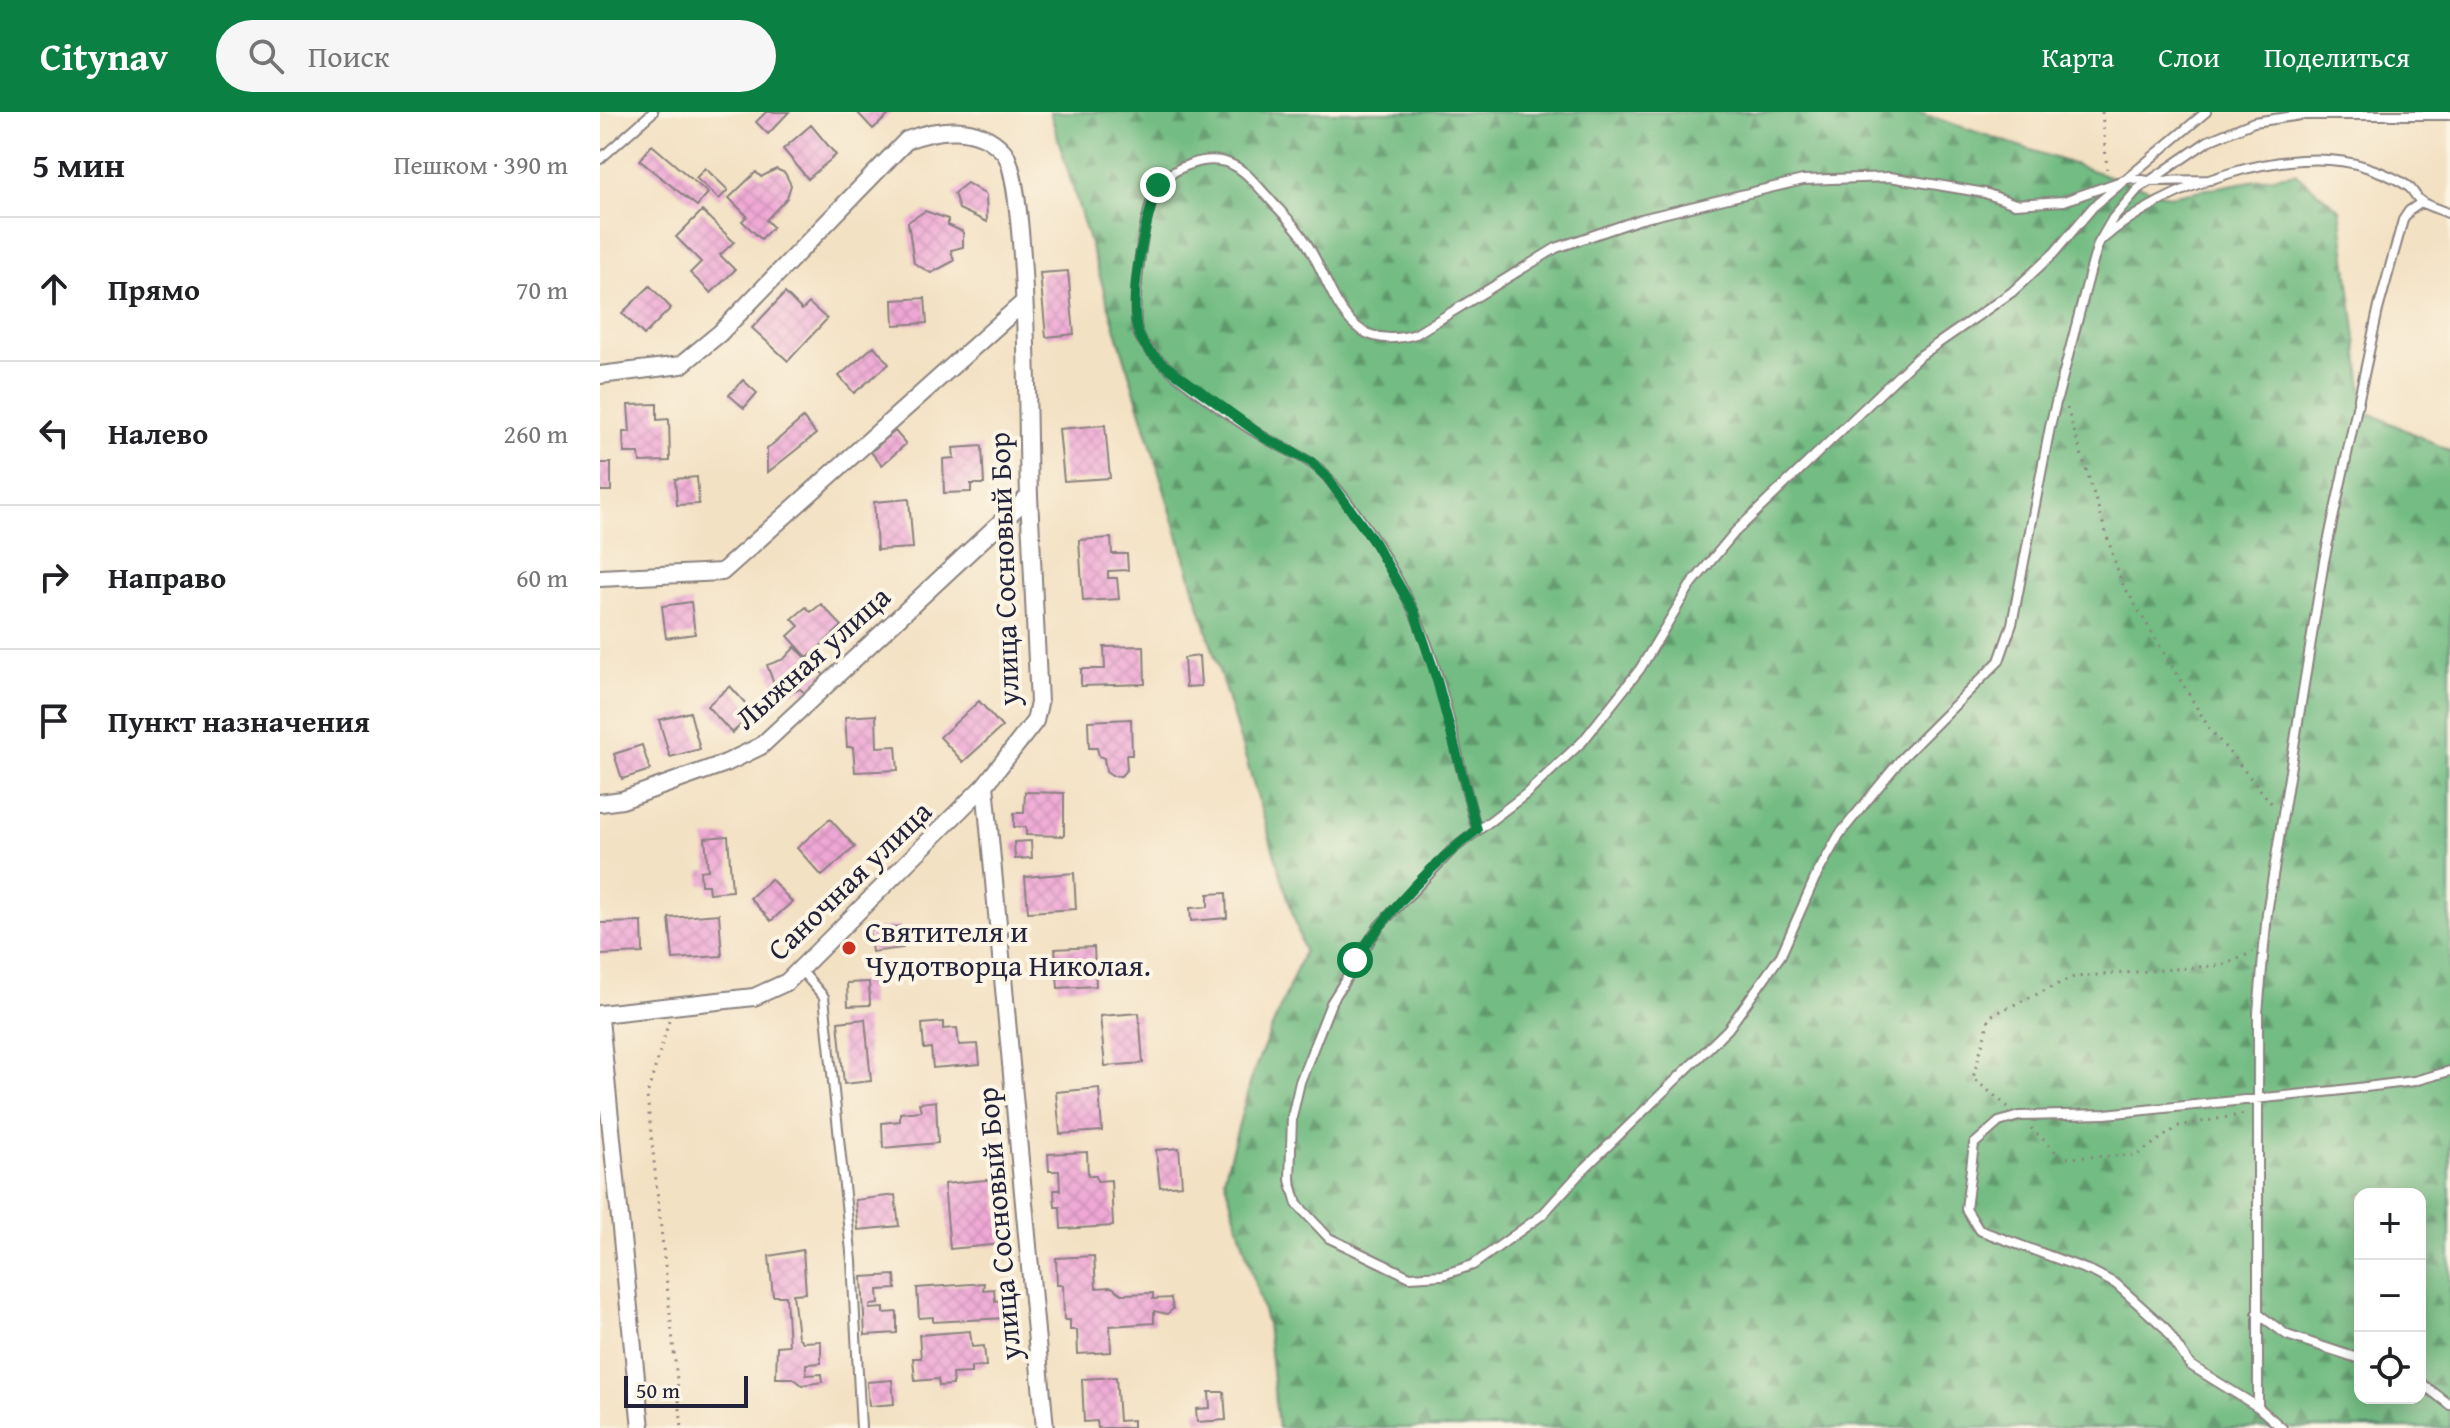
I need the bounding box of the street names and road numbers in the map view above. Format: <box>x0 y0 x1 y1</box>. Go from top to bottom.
street label: улица Сосновый Бор <box>976 431 1030 708</box>
street label: Лыжная улица <box>724 574 900 739</box>
street label: Саночная улица <box>757 789 942 970</box>
street label: улица Сосновый Бор <box>964 1086 1032 1363</box>

